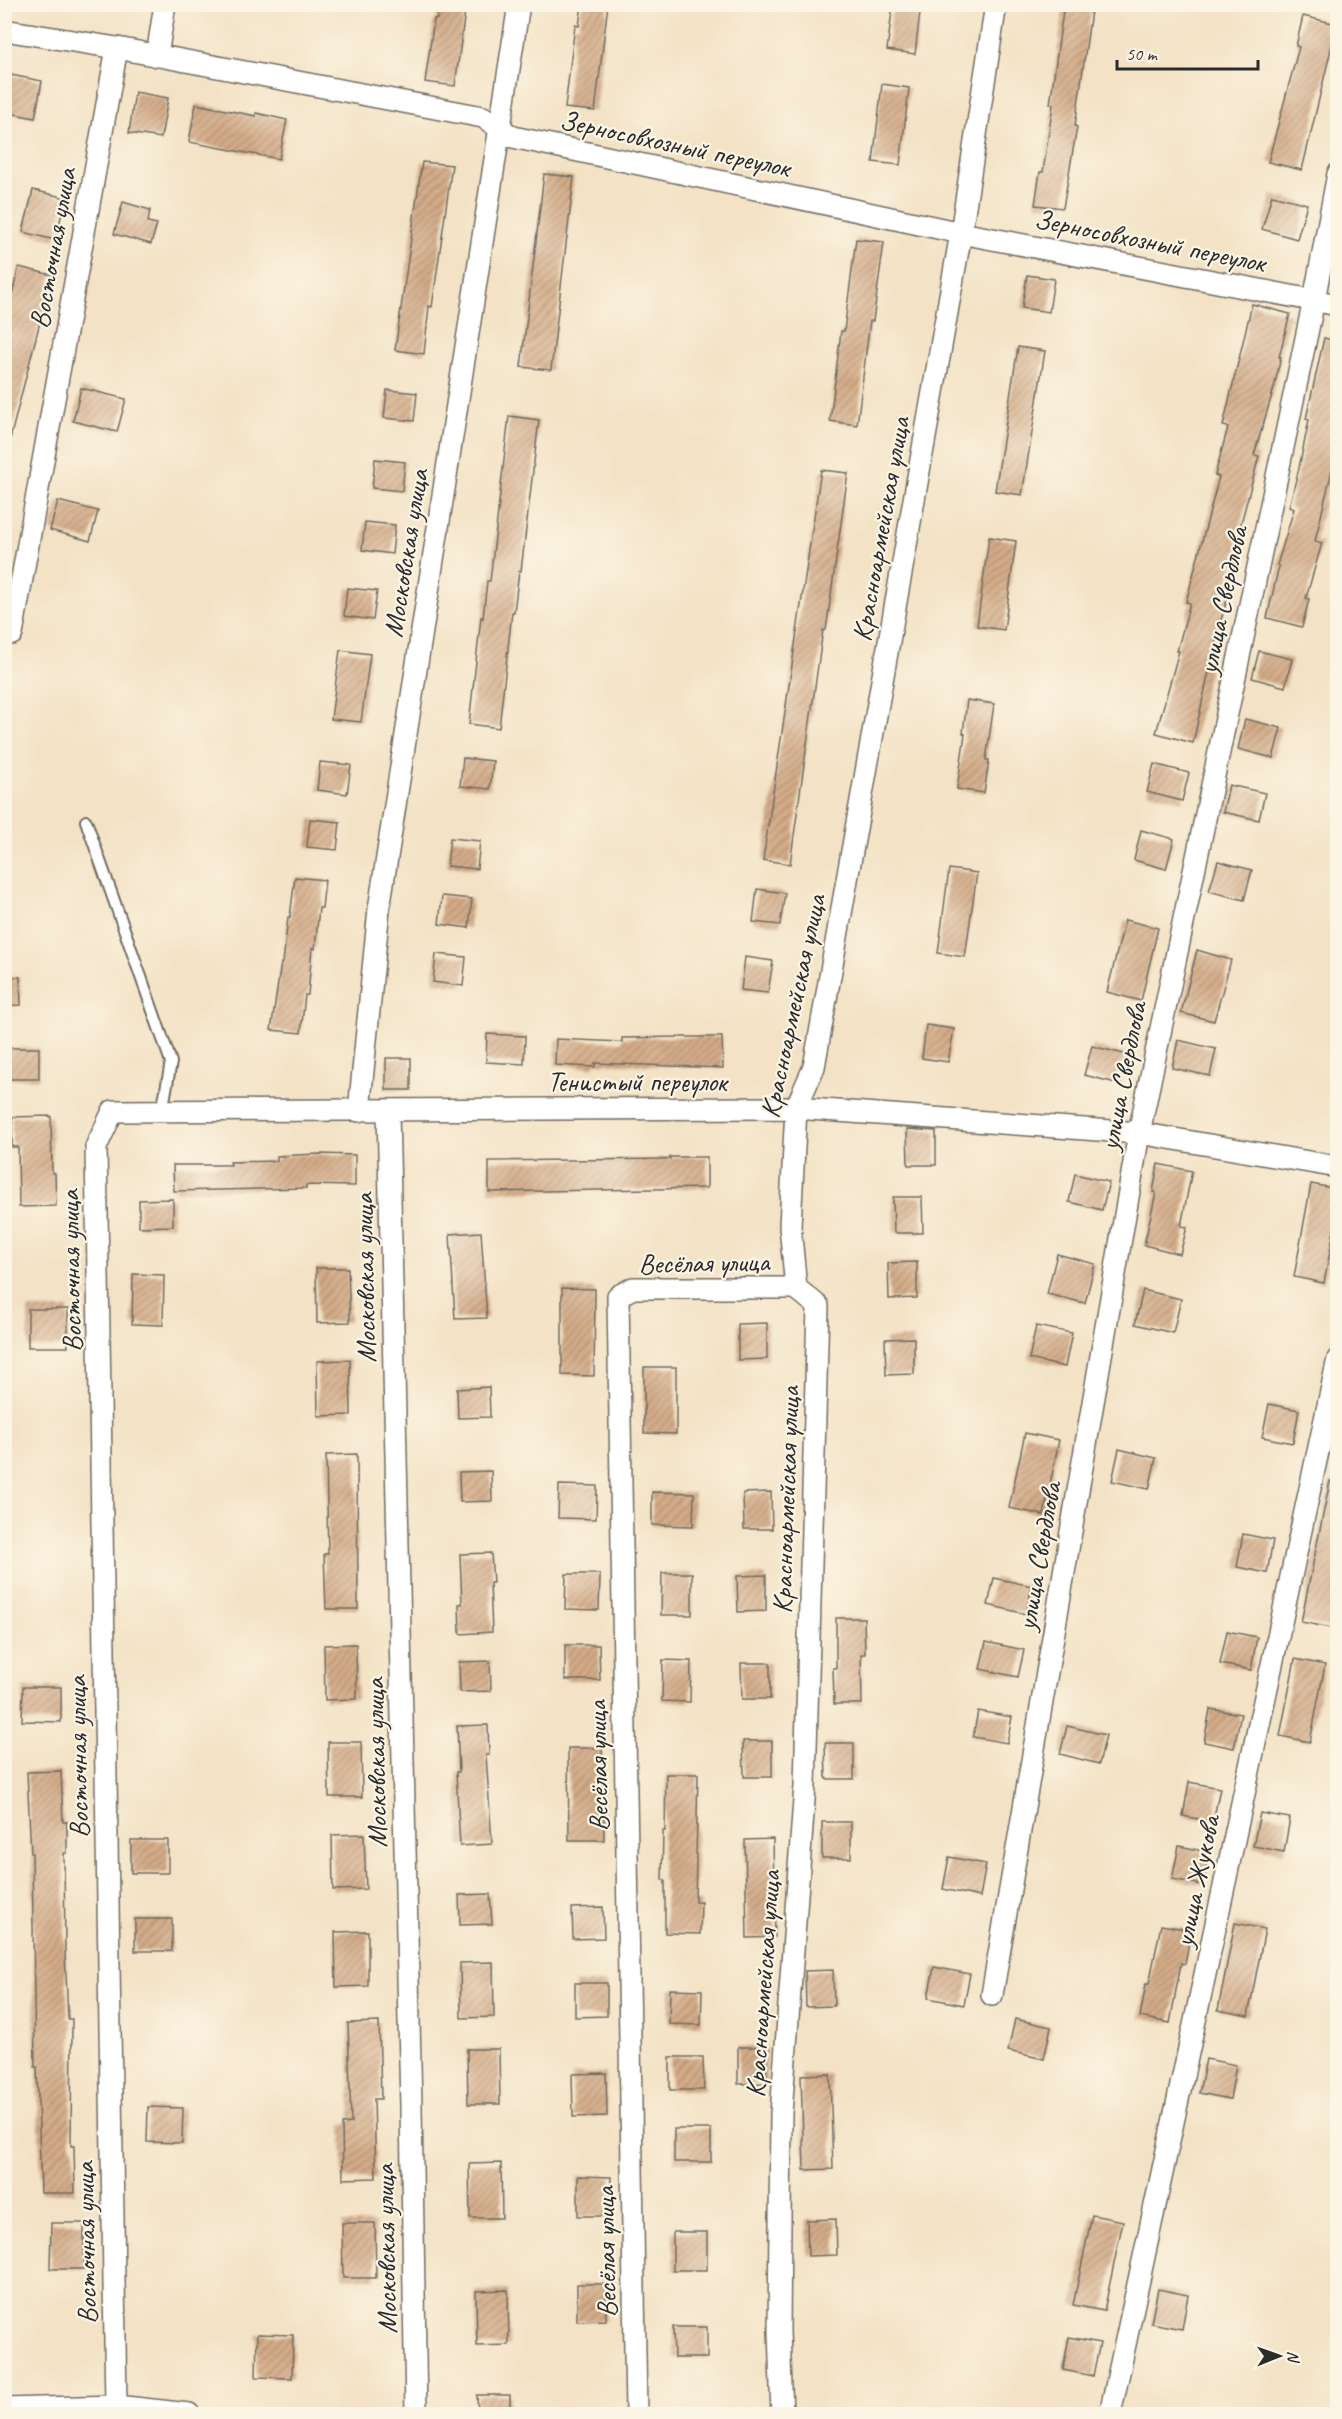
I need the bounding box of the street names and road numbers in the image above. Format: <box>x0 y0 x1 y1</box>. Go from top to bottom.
street label: Зерносовхозный переулок <box>557 102 796 186</box>
street label: Восточная улица <box>21 164 84 331</box>
street label: Зерносовхозный переулок <box>1032 201 1271 281</box>
street label: Красноармейская улица <box>844 412 918 644</box>
street label: Московская улица <box>375 465 436 640</box>
street label: улица Свердлова <box>1189 521 1256 679</box>
street label: Красноармейская улица <box>752 890 834 1121</box>
street label: улица Свердлова <box>1091 997 1154 1155</box>
street label: Тенистый переулок <box>547 1064 729 1099</box>
street label: Восточная улица <box>52 1188 89 1352</box>
street label: Московская улица <box>345 1191 383 1363</box>
street label: Весёлая улица <box>638 1244 771 1281</box>
street label: Красноармейская улица <box>764 1384 807 1614</box>
street label: улица Свердлова <box>1008 1477 1069 1635</box>
street label: Восточная улица <box>59 1674 96 1838</box>
street label: Московская улица <box>356 1676 394 1848</box>
street label: Весёлая улица <box>579 1699 616 1832</box>
street label: улица Жукова <box>1165 1810 1228 1952</box>
street label: Красноармейская улица <box>737 1868 788 2099</box>
street label: Восточная улица <box>67 2160 104 2324</box>
street label: Московская улица <box>366 2162 404 2334</box>
street label: Весёлая улица <box>587 2185 624 2318</box>

